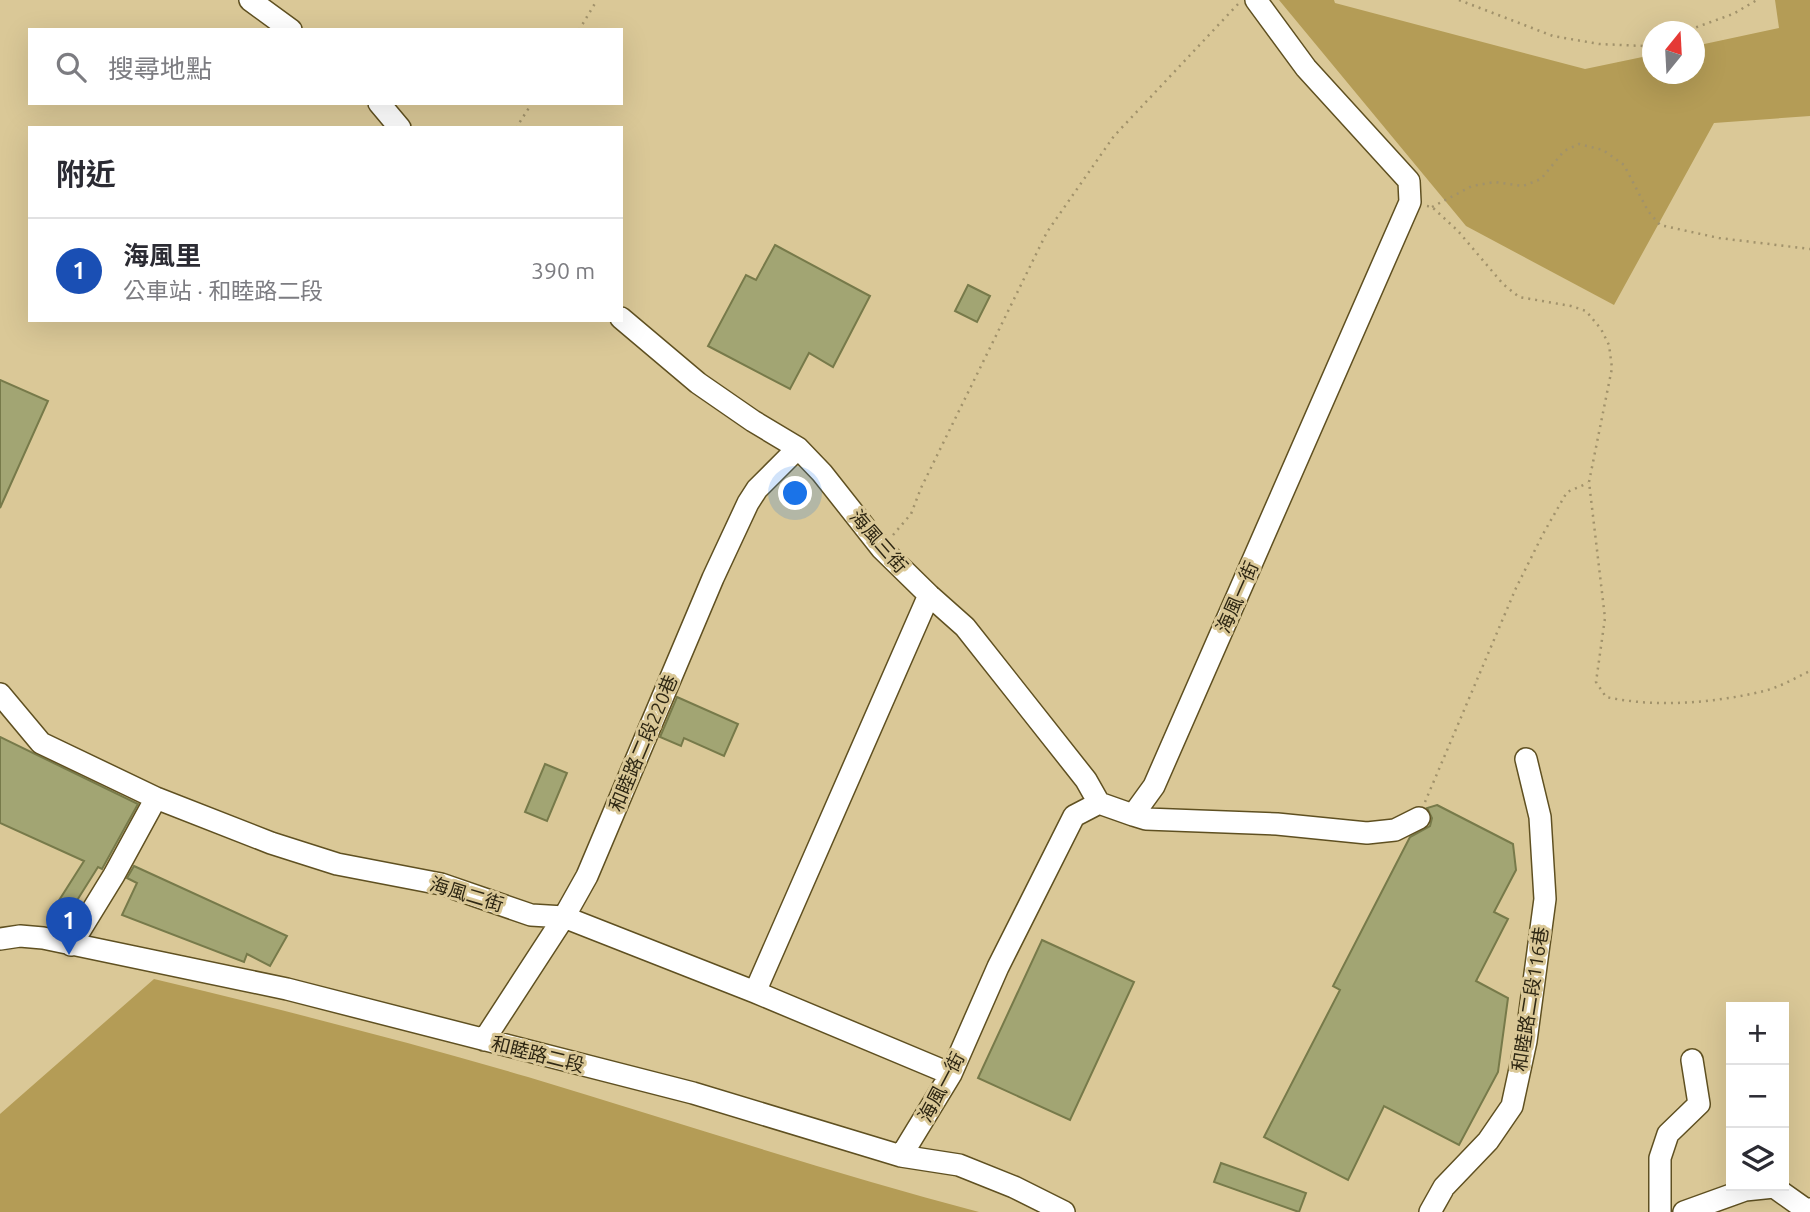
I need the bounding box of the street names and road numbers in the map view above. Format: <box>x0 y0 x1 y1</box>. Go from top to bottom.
street label: 海風三街 <box>846 505 912 577</box>
street label: 海風一街 <box>1211 558 1263 636</box>
street label: 和睦路二段220巷 <box>604 671 682 815</box>
street label: 海風二街 <box>427 872 507 916</box>
street label: 和睦路二段116巷 <box>1508 925 1552 1073</box>
street label: 和睦路二段 <box>489 1032 587 1076</box>
street label: 海風一街 <box>913 1048 969 1126</box>

